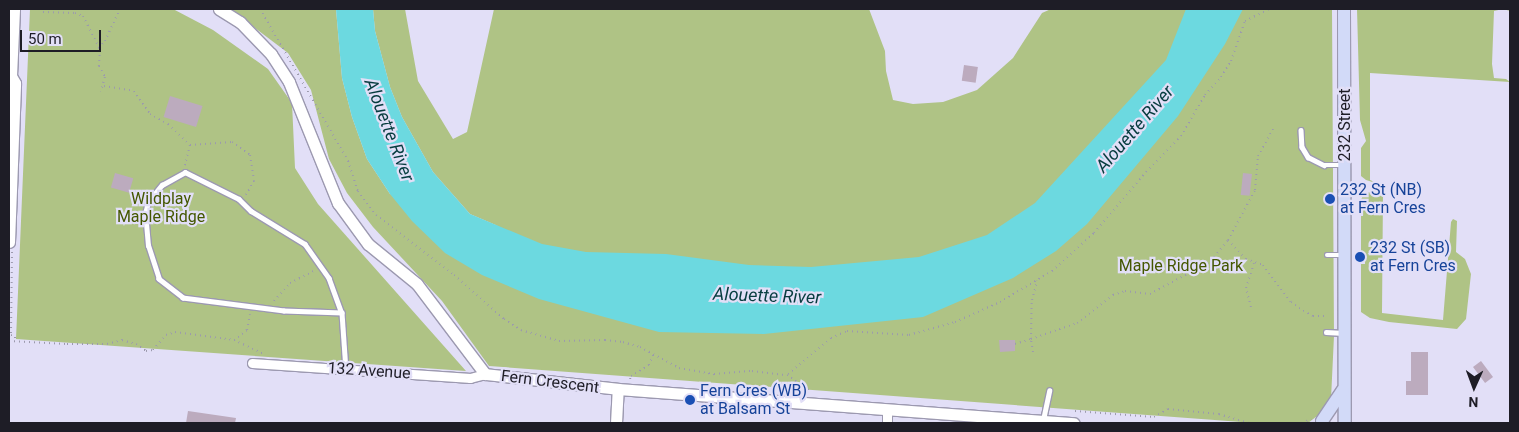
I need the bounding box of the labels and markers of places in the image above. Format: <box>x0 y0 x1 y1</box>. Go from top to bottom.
place label: 232 St (NB) at Fern Cres <box>1340 180 1426 218</box>
marker: 232 St (NB) at Fern Cres <box>1324 193 1336 205</box>
place label: 232 St (SB) at Fern Cres <box>1370 238 1456 276</box>
marker: 232 St (SB) at Fern Cres <box>1354 251 1366 263</box>
place label: Fern Cres (WB) at Balsam St <box>700 381 807 419</box>
marker: Fern Cres (WB) at Balsam St <box>684 394 696 406</box>

